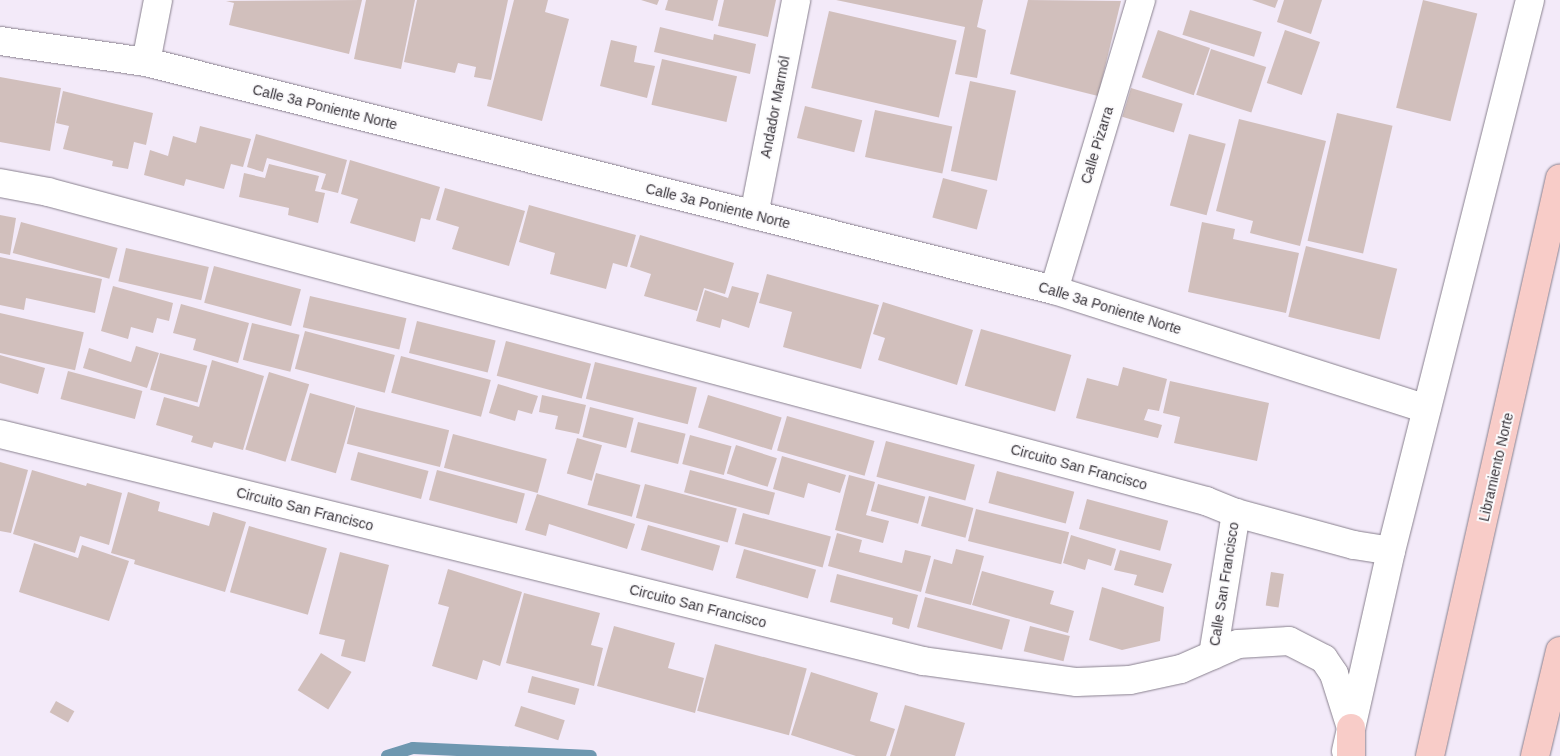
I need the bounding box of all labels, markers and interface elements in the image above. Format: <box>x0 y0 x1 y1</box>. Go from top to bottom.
street label: Andador Marmól <box>757 55 793 159</box>
street label: Calle 3a Poniente Norte <box>251 81 399 133</box>
street label: Calle Pizarra <box>1077 104 1117 186</box>
street label: Calle 3a Poniente Norte <box>644 180 792 232</box>
street label: Calle 3a Poniente Norte <box>1036 278 1184 338</box>
street label: Libramiento Norte <box>1475 411 1517 523</box>
street label: Circuito San Francisco <box>1009 441 1149 493</box>
street label: Circuito San Francisco <box>235 484 375 534</box>
street label: Calle San Francisco <box>1206 521 1242 647</box>
street label: Circuito San Francisco <box>628 581 768 631</box>

